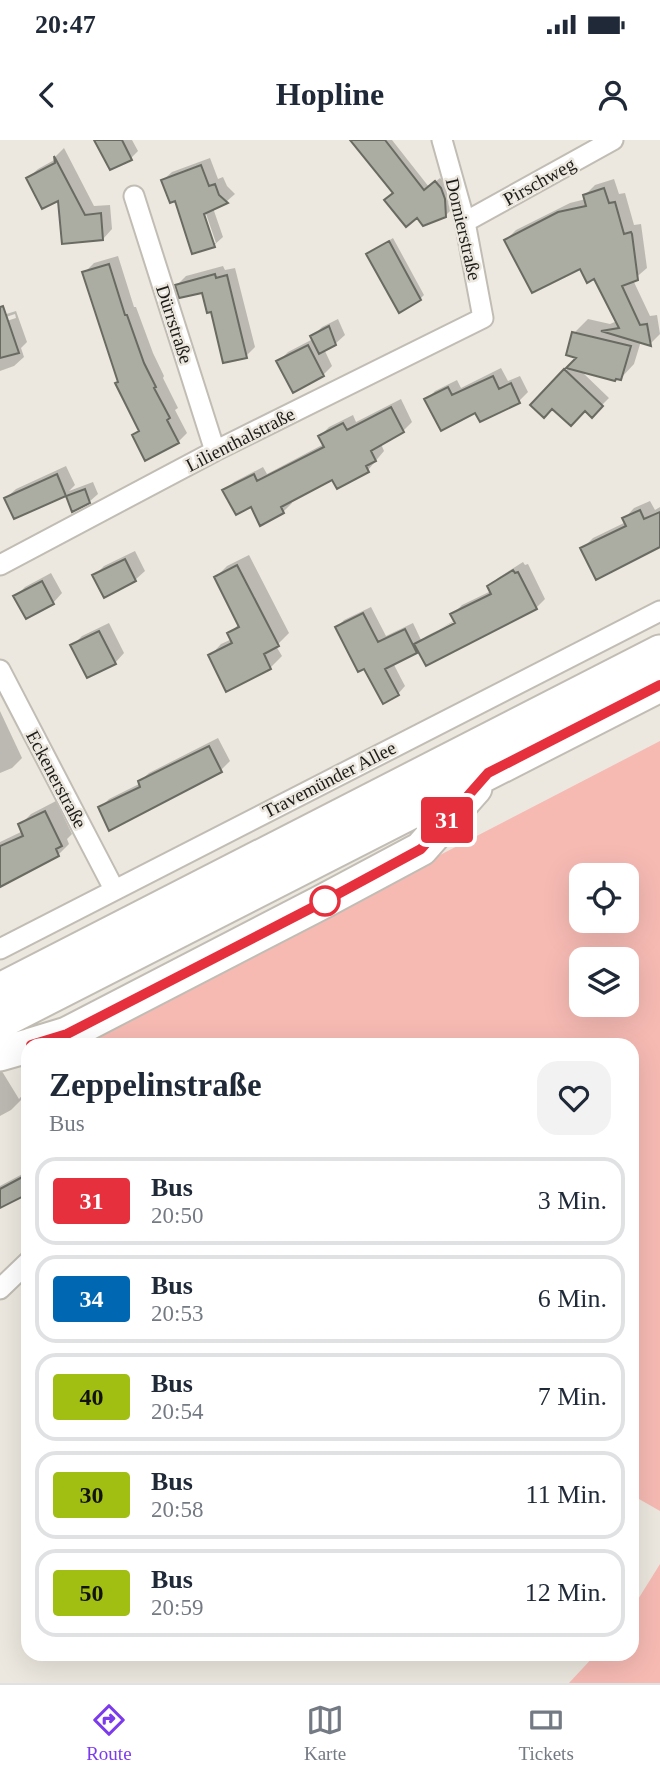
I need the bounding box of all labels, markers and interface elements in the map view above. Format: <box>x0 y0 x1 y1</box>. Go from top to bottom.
text: 20:47 <box>35 10 96 39</box>
icon: back <box>28 76 66 114</box>
text: Hopline <box>276 76 384 112</box>
icon: person <box>594 76 632 114</box>
street label: Pirschweg <box>500 153 579 210</box>
street label: Dornierstraße <box>442 176 485 282</box>
street label: Dürrstraße <box>152 282 197 366</box>
street label: Lilienthalstraße <box>182 403 298 476</box>
street label: Eckenerstraße <box>22 727 91 832</box>
street label: Travemünder Allee <box>259 737 399 822</box>
line badge: 31 <box>416 797 478 843</box>
text: 31 <box>435 807 459 833</box>
map controls <box>569 863 639 1017</box>
button: locate <box>569 863 639 933</box>
unlabelled marker <box>310 886 340 916</box>
button: layers <box>569 947 639 1017</box>
button: heart <box>537 1061 611 1135</box>
text: Zeppelinstraße <box>49 1067 262 1103</box>
text: Bus <box>49 1111 85 1136</box>
text: Bus <box>151 1173 193 1202</box>
text: 3 Min. <box>538 1186 607 1215</box>
text: 31 <box>80 1188 104 1214</box>
text: 20:50 <box>151 1203 203 1228</box>
text: Bus <box>151 1271 193 1300</box>
text: 6 Min. <box>538 1284 607 1313</box>
text: 34 <box>80 1286 104 1312</box>
text: 20:53 <box>151 1301 203 1326</box>
text: Bus <box>151 1369 193 1398</box>
text: 7 Min. <box>538 1382 607 1411</box>
text: 40 <box>80 1384 104 1410</box>
text: 20:54 <box>151 1399 203 1424</box>
text: Bus <box>151 1467 193 1496</box>
text: 11 Min. <box>526 1480 607 1509</box>
text: 30 <box>80 1482 104 1508</box>
text: 20:58 <box>151 1497 203 1522</box>
text: Bus <box>151 1565 193 1594</box>
text: 12 Min. <box>525 1578 607 1607</box>
text: 50 <box>80 1580 104 1606</box>
text: 20:59 <box>151 1595 203 1620</box>
tab: Route <box>86 1701 132 1765</box>
tab: Karte <box>304 1701 346 1765</box>
tab: Tickets <box>519 1701 574 1765</box>

